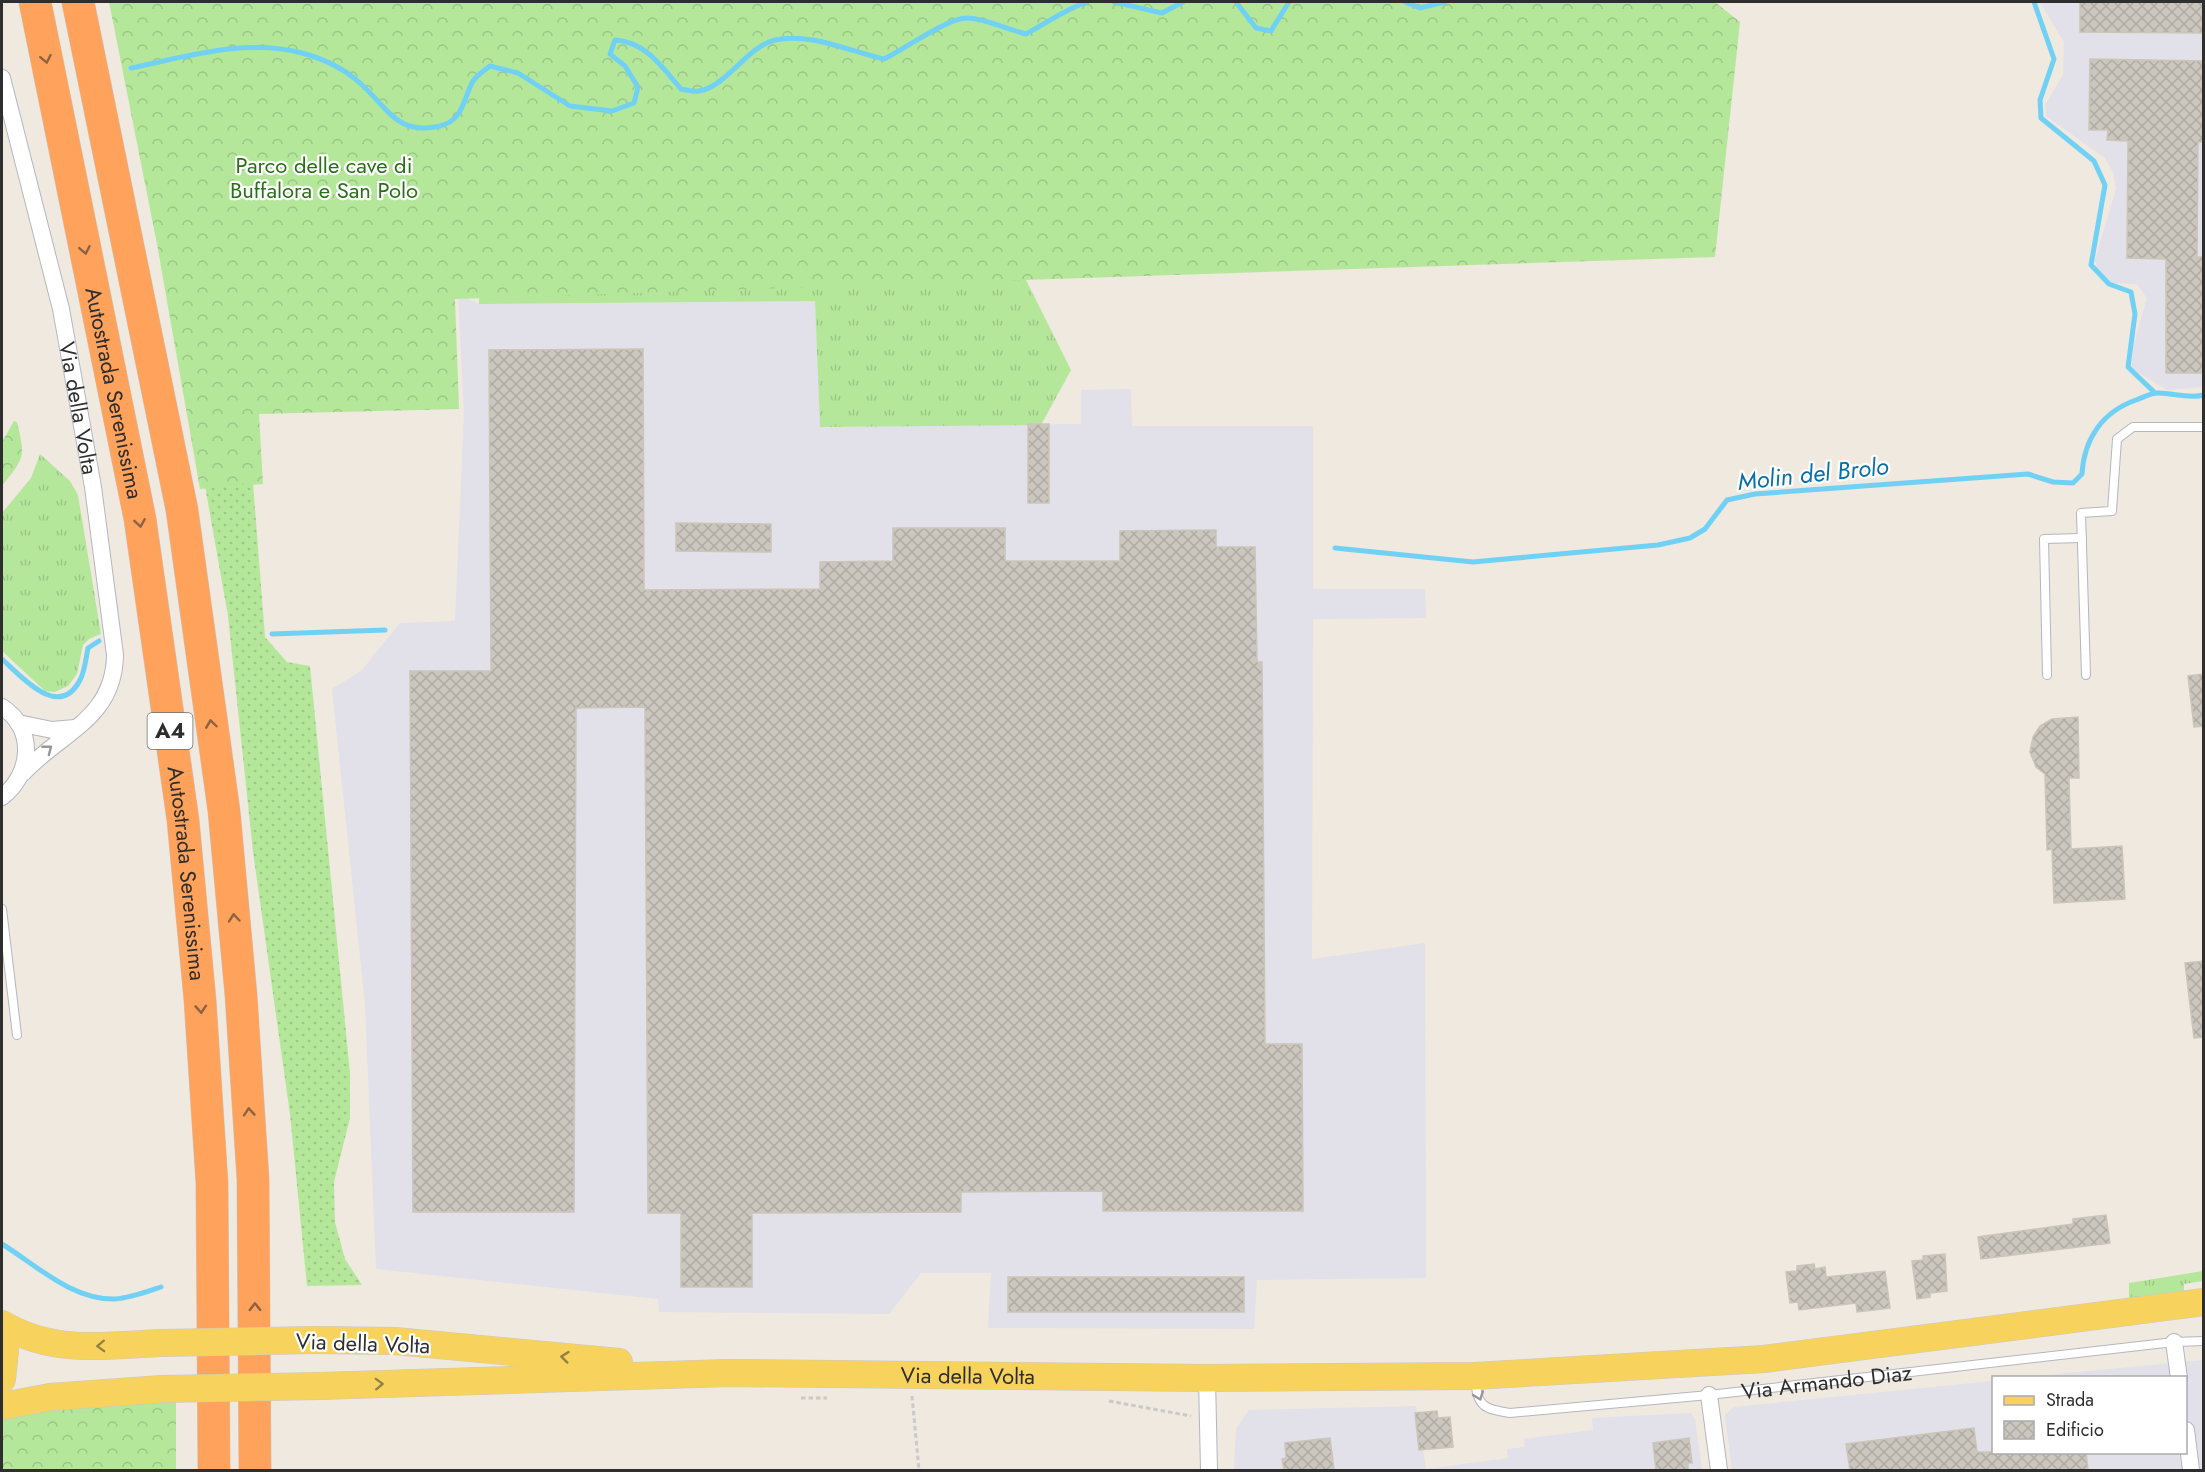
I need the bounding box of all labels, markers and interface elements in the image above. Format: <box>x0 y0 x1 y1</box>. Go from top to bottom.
one-way arrow <box>39 54 52 64</box>
park label: Parco delle cave di Buffalora e San Polo <box>230 149 418 206</box>
one-way arrow <box>78 245 91 255</box>
street label: Autostrada Serenissima <box>77 284 152 502</box>
street label: Via della Volta <box>51 339 106 477</box>
water label: Molin del Brolo <box>1736 448 1890 499</box>
one-way arrow <box>133 518 146 528</box>
road number: A4 <box>148 713 192 749</box>
one-way arrow <box>206 719 218 729</box>
one-way arrow <box>41 745 52 756</box>
street label: Autostrada Serenissima <box>159 764 214 982</box>
one-way arrow <box>228 913 241 922</box>
one-way arrow <box>194 1004 207 1013</box>
one-way arrow <box>242 1108 255 1117</box>
one-way arrow <box>249 1303 261 1312</box>
street label: Via della Volta <box>295 1325 431 1361</box>
one-way arrow <box>97 1339 106 1352</box>
one-way arrow <box>560 1351 569 1364</box>
street label: Via Armando Diaz <box>1740 1356 1914 1407</box>
street label: Via della Volta <box>900 1359 1035 1392</box>
legend <box>1992 1376 2187 1454</box>
one-way arrow <box>374 1378 383 1391</box>
text: Strada <box>2046 1387 2094 1413</box>
one-way arrow <box>1472 1389 1484 1400</box>
text: Edificio <box>2046 1417 2104 1443</box>

